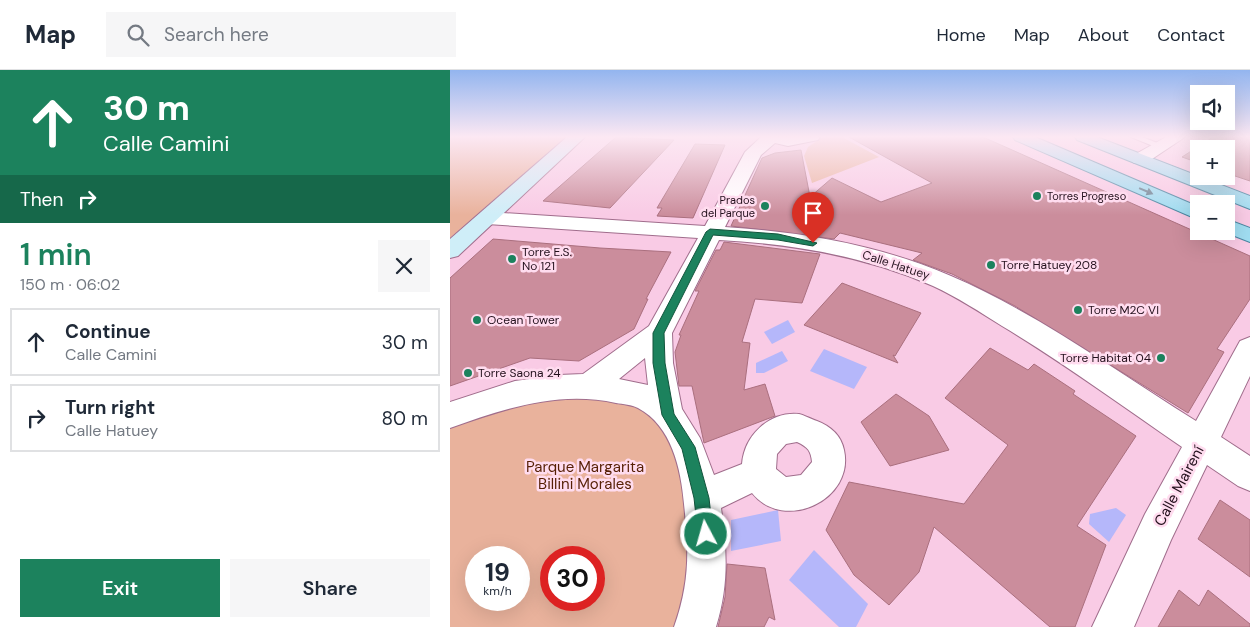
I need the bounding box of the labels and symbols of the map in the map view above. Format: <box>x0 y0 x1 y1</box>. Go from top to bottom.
one-way arrow <box>1139 187 1153 195</box>
place label: Torres Progreso <box>1047 189 1126 203</box>
marker: Torres Progreso <box>1031 190 1043 202</box>
pin <box>792 192 834 243</box>
place label: Prados del Parque <box>701 193 755 220</box>
marker: Prados del Parque <box>759 200 771 212</box>
place label: Torre E.S. No 121 <box>522 244 572 274</box>
street label: Calle Hatuey <box>860 247 932 284</box>
marker: Torre E.S. No 121 <box>506 253 518 265</box>
place label: Torre Hatuey 208 <box>1001 257 1097 273</box>
marker: Torre Hatuey 208 <box>985 259 997 271</box>
place label: Torre M2C VI <box>1088 302 1159 318</box>
marker: Torre M2C VI <box>1072 304 1084 316</box>
place label: Ocean Tower <box>487 312 560 328</box>
marker: Ocean Tower <box>471 314 483 326</box>
place label: Torre Habitat 04 <box>1060 350 1151 366</box>
marker: Torre Habitat 04 <box>1155 352 1167 364</box>
place label: Torre Saona 24 <box>478 365 561 381</box>
marker: Torre Saona 24 <box>462 367 474 379</box>
street label: Calle Mairení <box>1149 442 1209 530</box>
park label: Parque Margarita Billini Morales <box>526 457 644 494</box>
position arrow <box>679 507 731 559</box>
speed limit sign: 30 <box>540 546 605 611</box>

